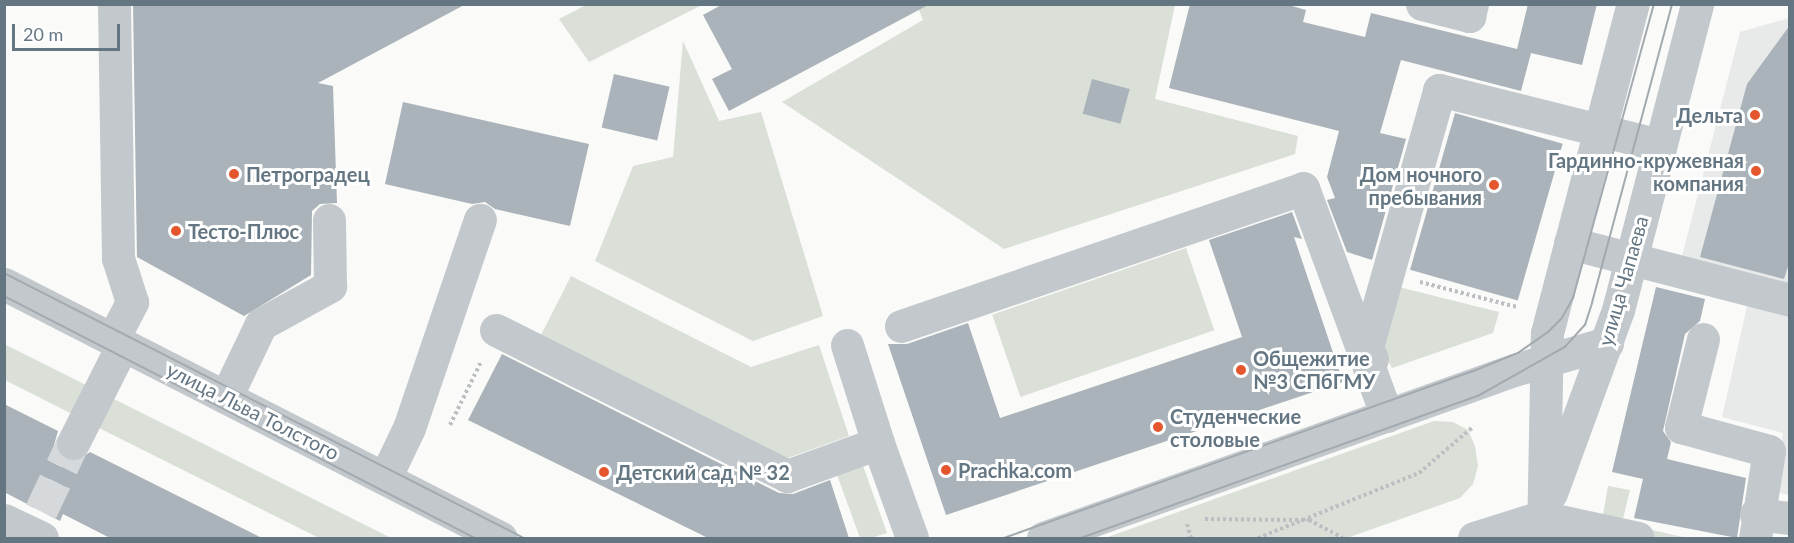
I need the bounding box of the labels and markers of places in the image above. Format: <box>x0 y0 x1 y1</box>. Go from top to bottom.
place label: Дельта <box>1676 103 1743 127</box>
marker: Дельта <box>1748 108 1762 122</box>
place label: Гардинно-кружевная компания <box>1548 148 1744 195</box>
place label: Петроградец <box>246 162 370 186</box>
place label: Дом ночного пребывания <box>1360 162 1482 209</box>
marker: Гардинно-кружевная компания <box>1749 164 1763 178</box>
marker: Петроградец <box>227 167 241 181</box>
marker: Дом ночного пребывания <box>1487 178 1501 192</box>
place label: Тесто-Плюс <box>188 219 299 243</box>
marker: Тесто-Плюс <box>169 224 183 238</box>
place label: Общежитие №3 СПбГМУ <box>1253 346 1375 393</box>
marker: Общежитие №3 СПбГМУ <box>1234 363 1248 377</box>
place label: Студенческие столовые <box>1170 404 1301 451</box>
marker: Студенческие столовые <box>1151 420 1165 434</box>
place label: Prachka.com <box>958 458 1072 482</box>
place label: Детский сад № 32 <box>616 460 790 484</box>
marker: Prachka.com <box>939 463 953 477</box>
marker: Детский сад № 32 <box>597 465 611 479</box>

